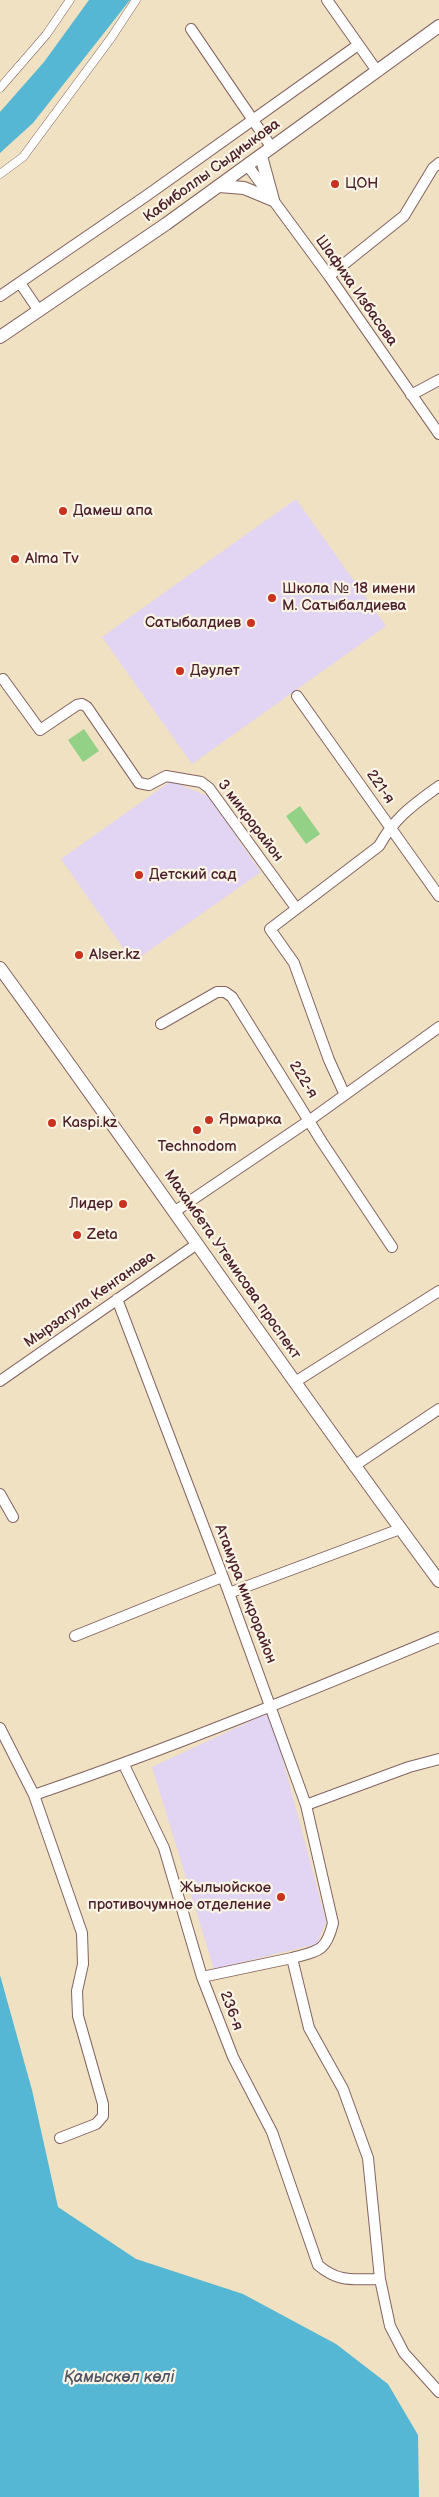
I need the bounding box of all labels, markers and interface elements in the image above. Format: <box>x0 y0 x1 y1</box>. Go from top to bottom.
street label: Кабиболлы Сыдиыкова <box>140 115 284 227</box>
place label: ЦОН <box>345 175 378 193</box>
marker: ЦОН <box>329 178 341 190</box>
street label: Шафиха Избасова <box>311 232 401 350</box>
place label: Дамеш апа <box>73 502 153 520</box>
marker: Дамеш апа <box>57 505 69 517</box>
place label: Alma Tv <box>25 550 79 568</box>
marker: Alma Tv <box>9 553 21 565</box>
place label: Школа № 18 имени М. Сатыбалдиева <box>282 580 416 615</box>
marker: Школа № 18 имени М. Сатыбалдиева <box>266 592 278 604</box>
place label: Сатыбалдиев <box>145 614 241 632</box>
marker: Сатыбалдиев <box>245 617 257 629</box>
place label: Дәулет <box>190 662 240 680</box>
marker: Дәулет <box>174 665 186 677</box>
street label: 221-я <box>362 767 398 807</box>
street label: 3 микрорайон <box>213 776 287 866</box>
place label: Детский сад <box>149 866 236 884</box>
marker: Детский сад <box>133 869 145 881</box>
place label: Alser.kz <box>89 946 140 964</box>
marker: Alser.kz <box>73 949 85 961</box>
street label: 222-я <box>285 1058 321 1102</box>
place label: Ярмарка <box>219 1111 282 1129</box>
place label: Kaspi.kz <box>62 1114 117 1132</box>
marker: Ярмарка <box>203 1114 215 1126</box>
marker: Kaspi.kz <box>46 1117 58 1129</box>
marker: Technodom <box>191 1124 203 1136</box>
place label: Technodom <box>157 1138 237 1156</box>
street label: Махамбета Утемисова проспект <box>160 1167 304 1363</box>
place label: Лидер <box>69 1195 113 1213</box>
marker: Лидер <box>117 1198 129 1210</box>
place label: Zeta <box>87 1226 118 1244</box>
marker: Zeta <box>71 1229 83 1241</box>
street label: Мырзагула Кенганова <box>21 1248 159 1352</box>
street label: Атамура микрорайон <box>210 1522 280 1666</box>
place label: Жылыойское противочумное отделение <box>88 1879 271 1914</box>
marker: Жылыойское противочумное отделение <box>275 1891 287 1903</box>
street label: 236-я <box>215 1989 247 2033</box>
water label: Қамыскөл көлі <box>64 2368 174 2388</box>

